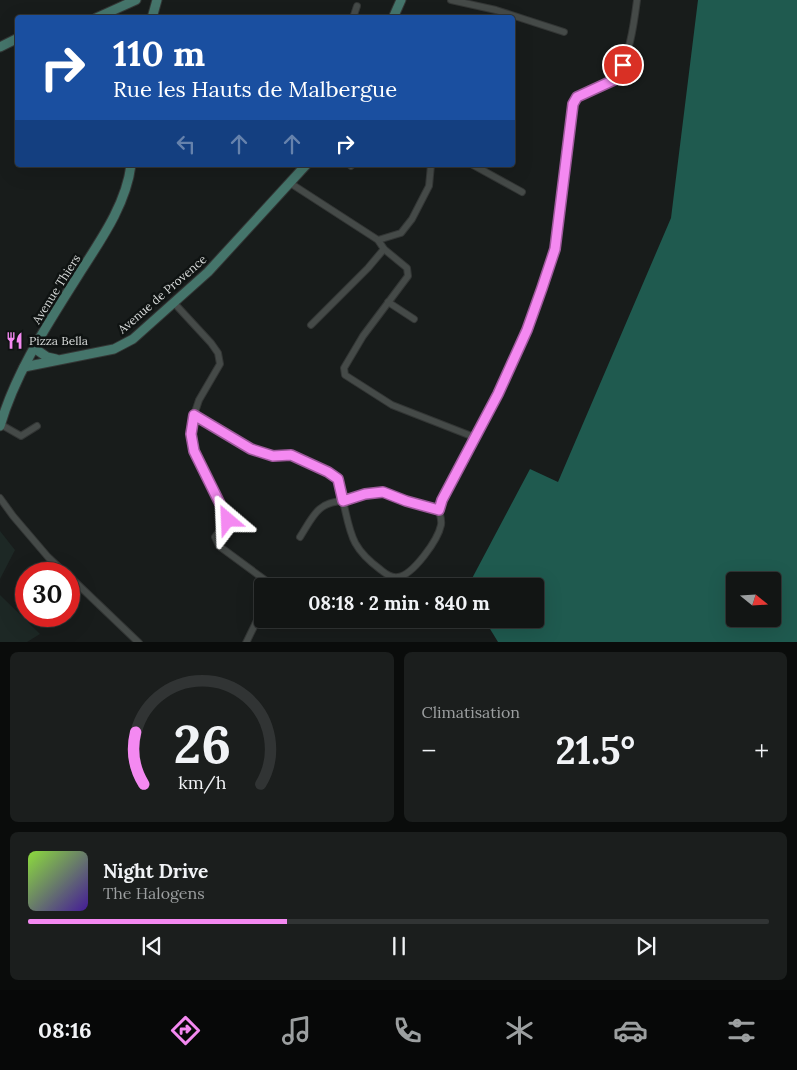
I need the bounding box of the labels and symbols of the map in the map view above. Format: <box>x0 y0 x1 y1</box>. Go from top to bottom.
pin <box>602 44 644 86</box>
street label: Avenue Thiers <box>28 251 84 327</box>
street label: Avenue de Provence <box>114 251 210 337</box>
restaurant icon: Pizza Bella <box>5 330 25 350</box>
place label: Pizza Bella <box>29 333 88 348</box>
position arrow <box>201 493 253 545</box>
speed limit sign: 30 <box>15 562 80 627</box>
north arrow <box>726 572 781 628</box>

